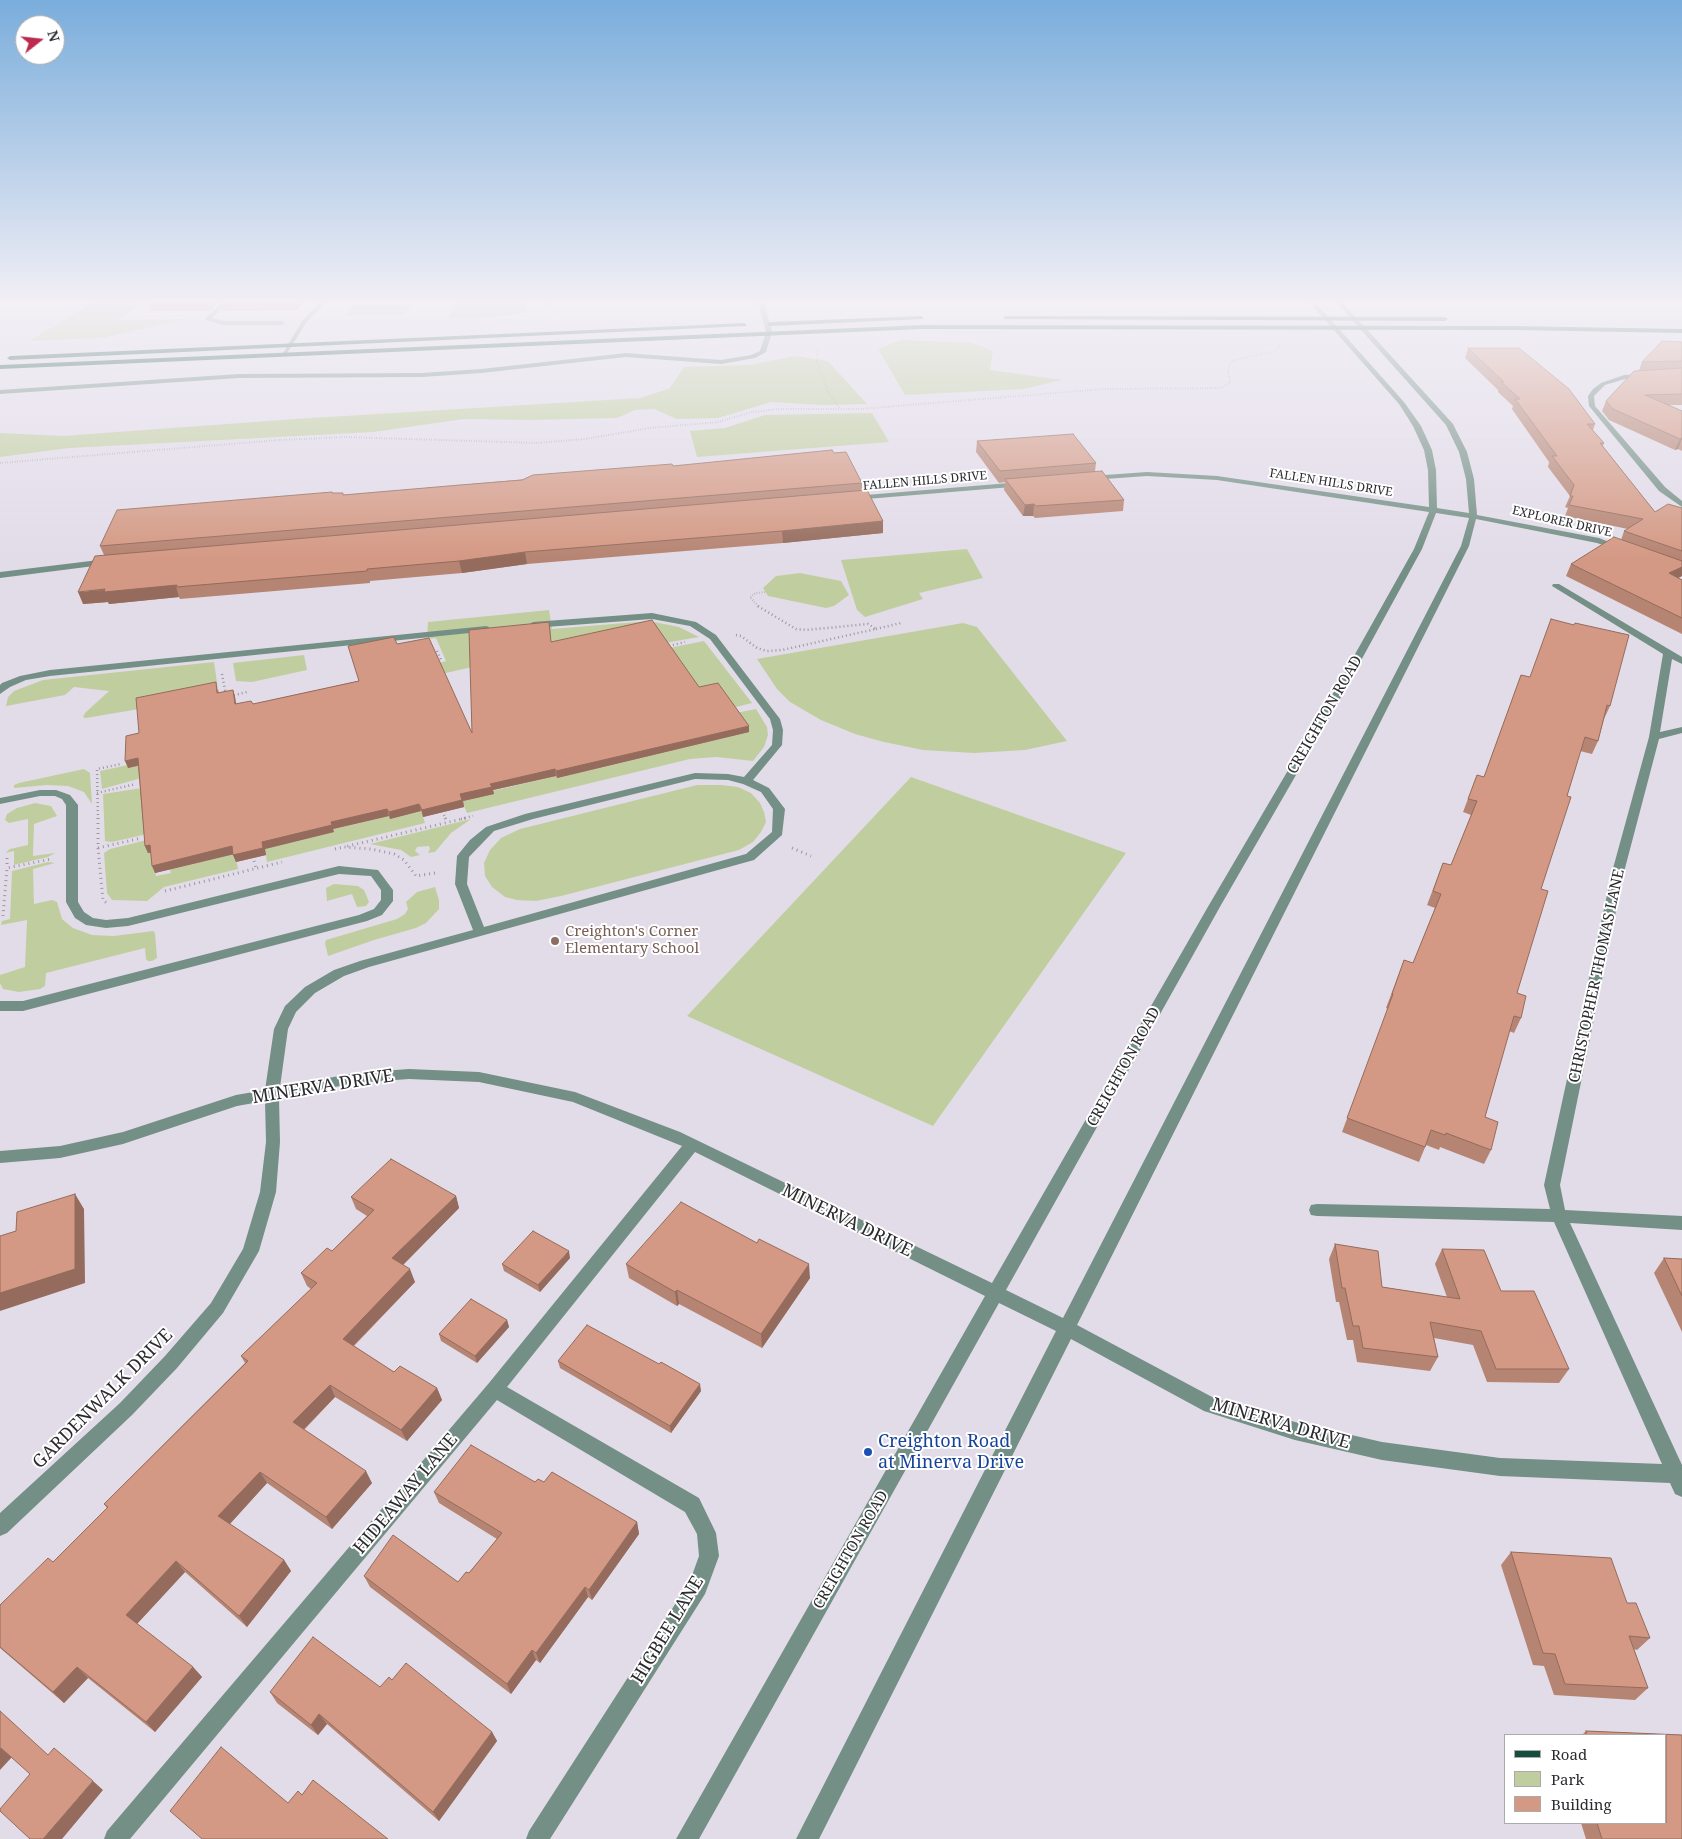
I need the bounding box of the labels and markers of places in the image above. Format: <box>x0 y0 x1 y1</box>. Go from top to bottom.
place label: Creighton's Corner Elementary School <box>565 923 699 958</box>
marker: Creighton's Corner Elementary School <box>549 935 561 947</box>
place label: Creighton Road at Minerva Drive <box>878 1431 1024 1474</box>
marker: Creighton Road at Minerva Drive <box>862 1446 874 1458</box>

